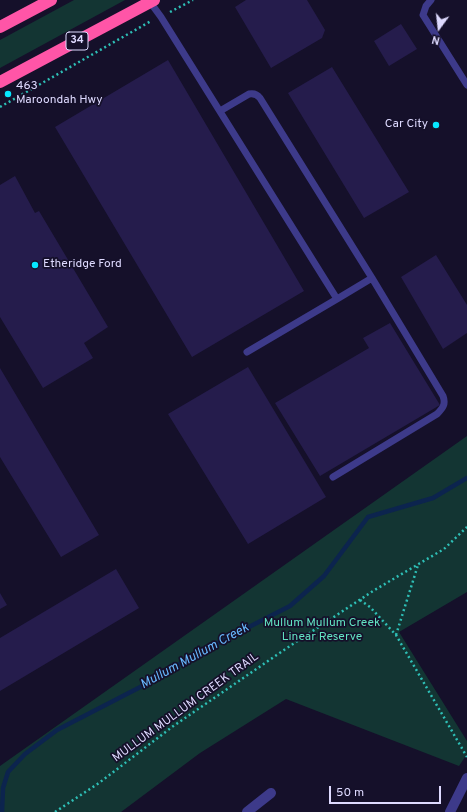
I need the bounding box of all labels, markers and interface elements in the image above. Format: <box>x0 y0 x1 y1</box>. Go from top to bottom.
north arrow <box>419 8 459 48</box>
road number: 34 <box>66 32 88 50</box>
text: N <box>430 32 442 47</box>
place label: 463 Maroondah Hwy <box>16 80 103 108</box>
marker: 463 Maroondah Hwy <box>3 89 13 99</box>
place label: Car City <box>385 118 428 132</box>
marker: Car City <box>431 120 441 130</box>
place label: Etheridge Ford <box>43 258 122 272</box>
marker: Etheridge Ford <box>30 260 40 270</box>
park label: Mullum Mullum Creek Linear Reserve <box>264 617 380 645</box>
water label: Mullum Mullum Creek <box>138 621 252 693</box>
street label: MULLUM MULLUM CREEK TRAIL <box>110 650 262 766</box>
scale bar <box>331 778 443 804</box>
text: 50 m <box>336 785 364 801</box>

